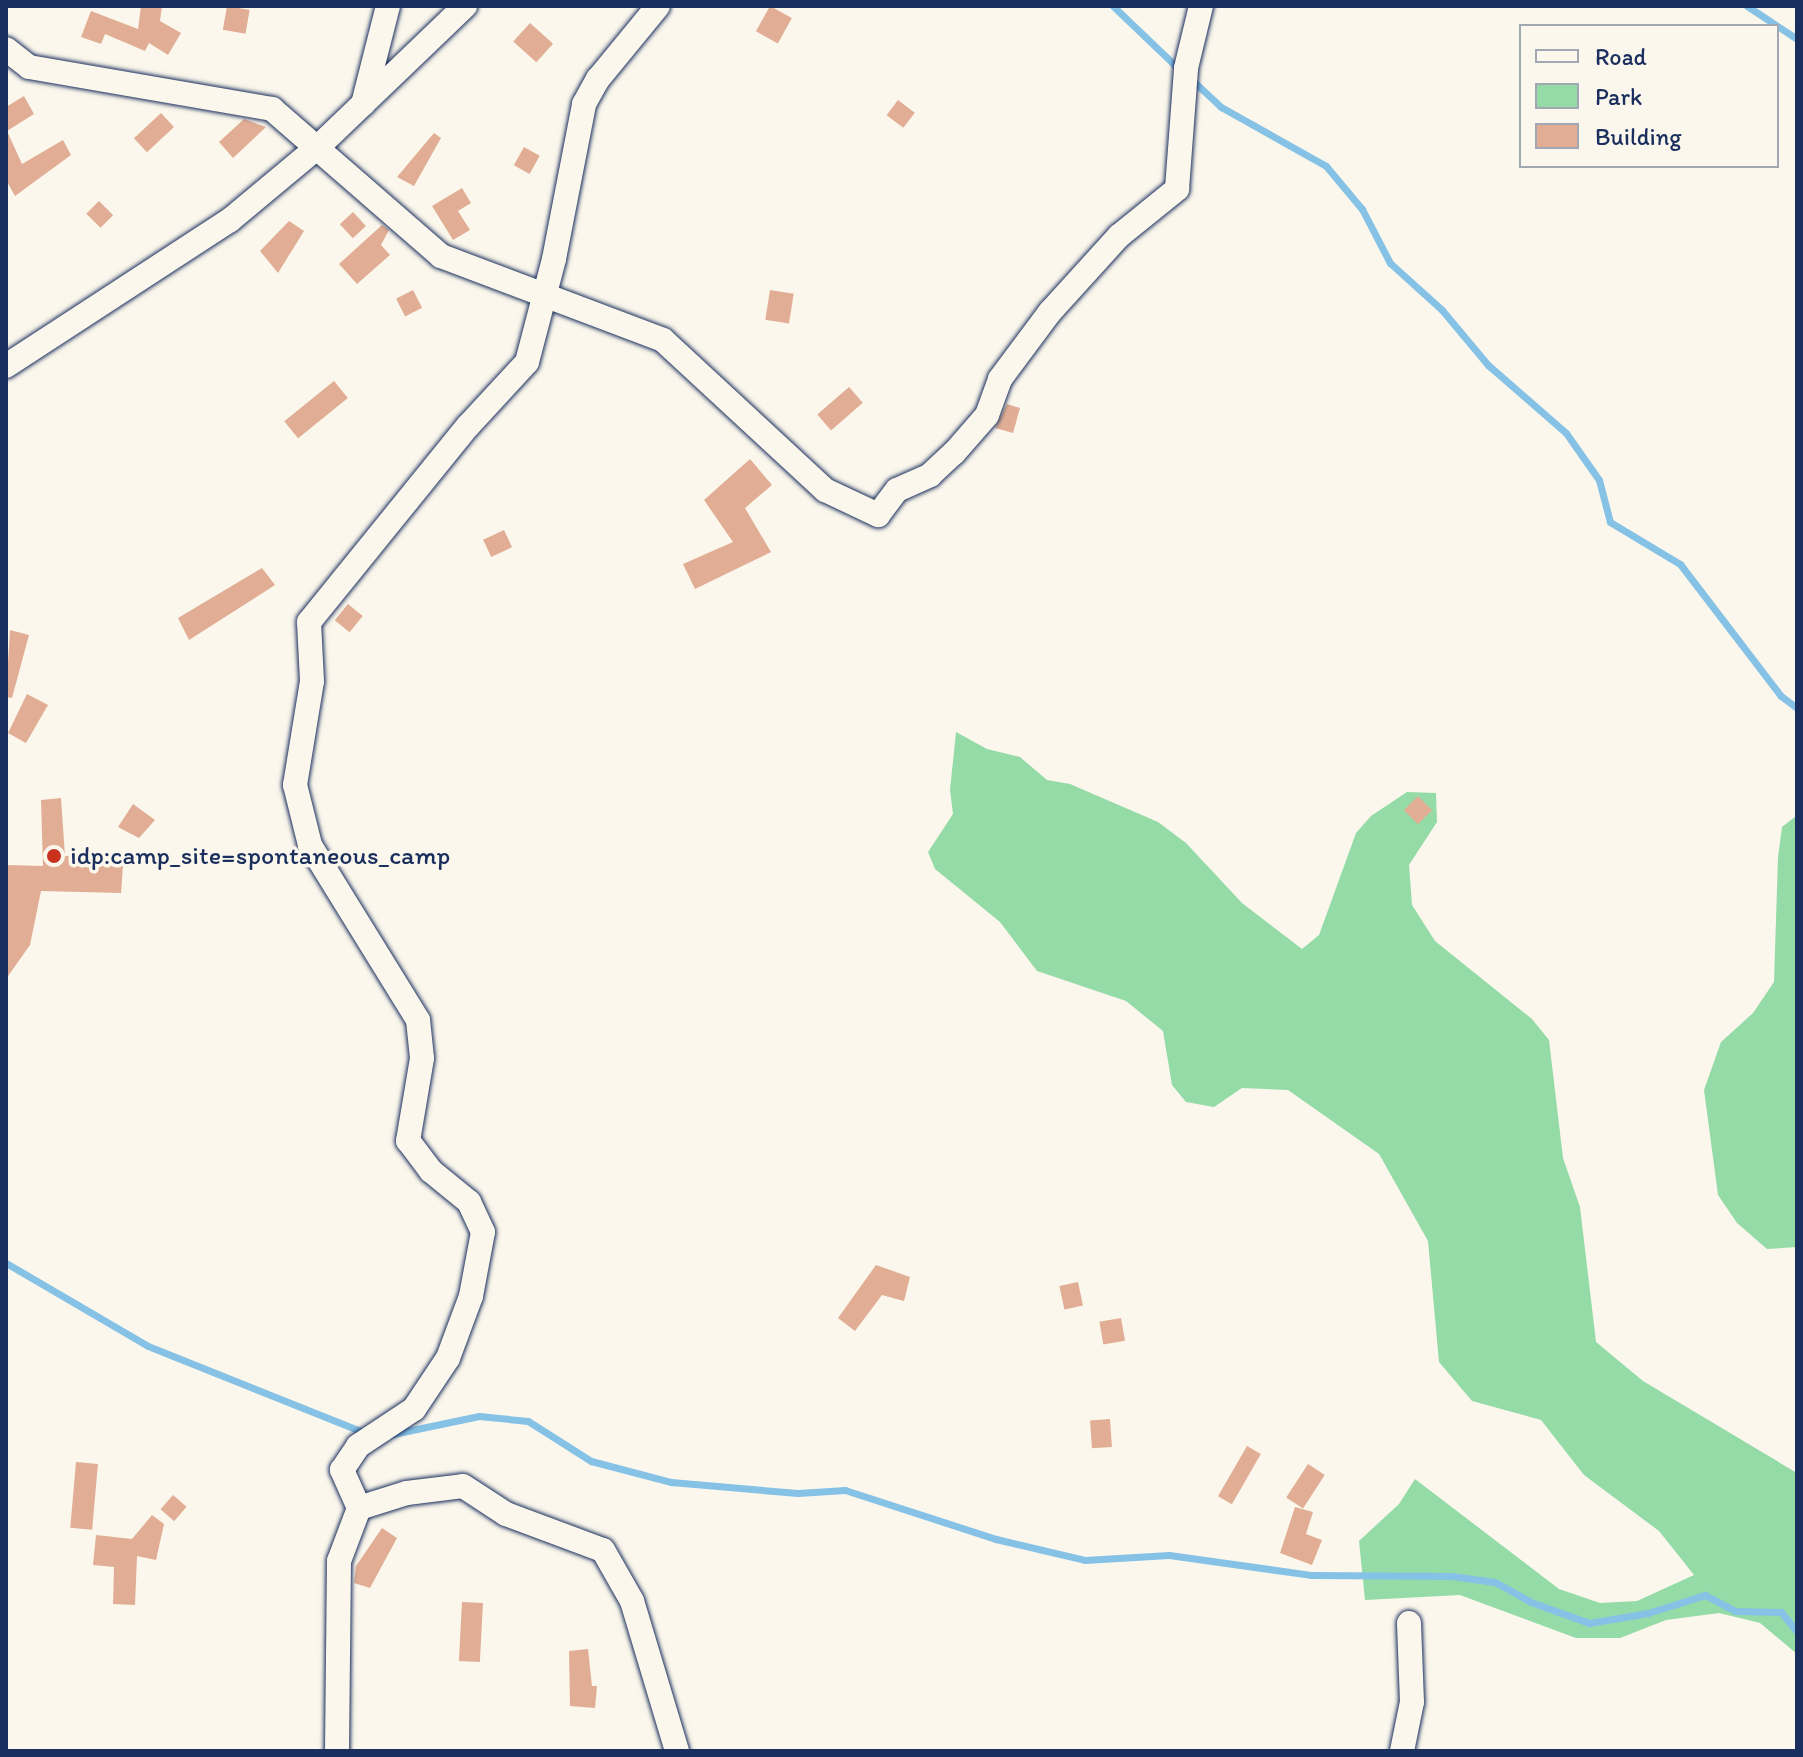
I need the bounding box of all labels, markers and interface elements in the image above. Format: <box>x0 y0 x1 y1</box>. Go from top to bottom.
legend <box>1519 24 1779 168</box>
text: Road <box>1595 42 1647 71</box>
text: Park <box>1595 82 1642 111</box>
text: Building <box>1595 122 1682 151</box>
place label: idp:camp_site=spontaneous_camp <box>70 840 450 872</box>
marker: idp:camp_site=spontaneous_camp <box>45 847 63 865</box>

